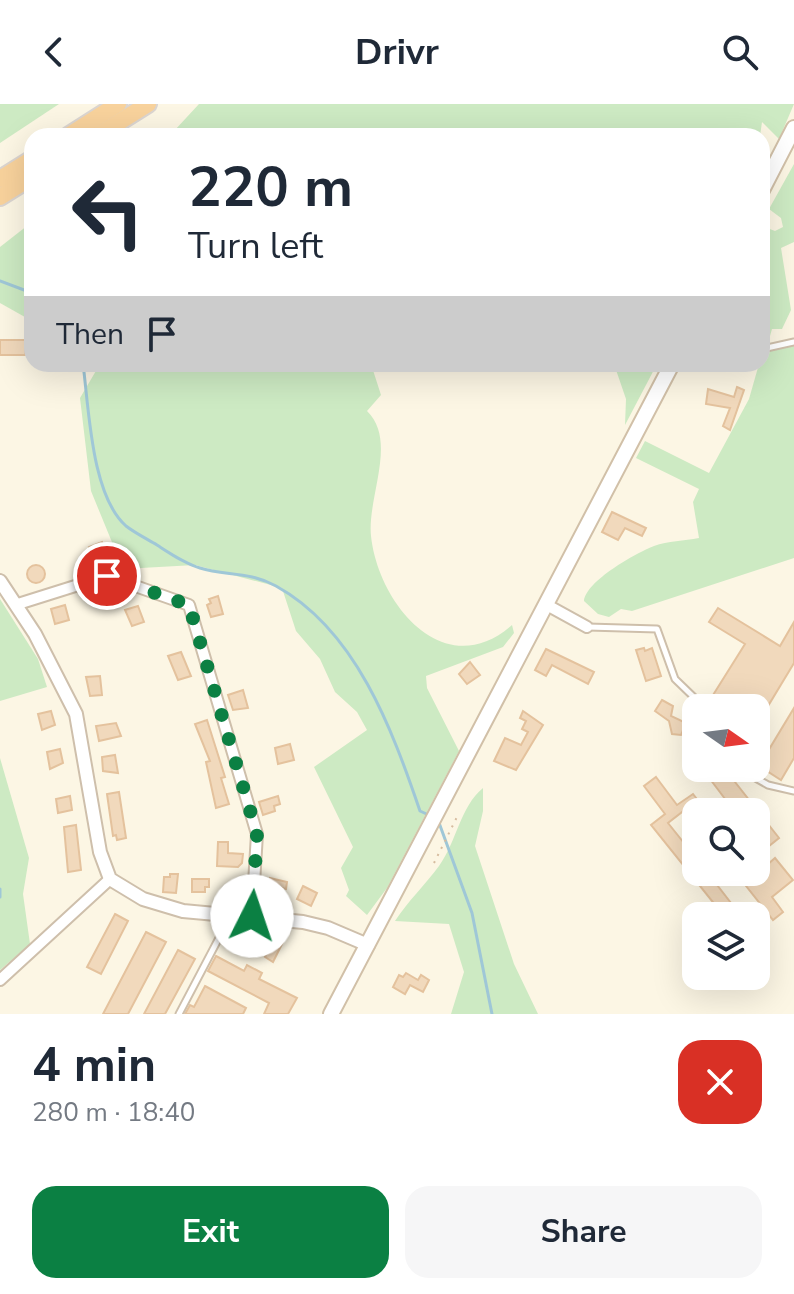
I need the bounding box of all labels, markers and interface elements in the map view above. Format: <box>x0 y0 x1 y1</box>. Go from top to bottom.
text: Drivr <box>355 28 439 77</box>
icon: back <box>32 30 76 74</box>
icon: search <box>718 30 762 74</box>
text: 220 m <box>188 149 353 226</box>
icon: left <box>56 160 160 264</box>
text: Turn left <box>188 222 323 271</box>
icon: arrive <box>140 312 184 356</box>
text: Then <box>56 314 124 355</box>
pin <box>73 542 141 610</box>
icon: arrive <box>85 554 129 598</box>
north arrow <box>682 694 770 782</box>
map controls <box>682 694 770 990</box>
button: search <box>682 798 770 886</box>
position arrow <box>210 874 294 958</box>
button: layers <box>682 902 770 990</box>
text: 4 min <box>32 1032 156 1098</box>
button: close <box>678 1040 762 1124</box>
text: 280 m · 18:40 <box>32 1095 195 1130</box>
button: Exit <box>32 1186 389 1278</box>
button: Share <box>405 1186 762 1278</box>

